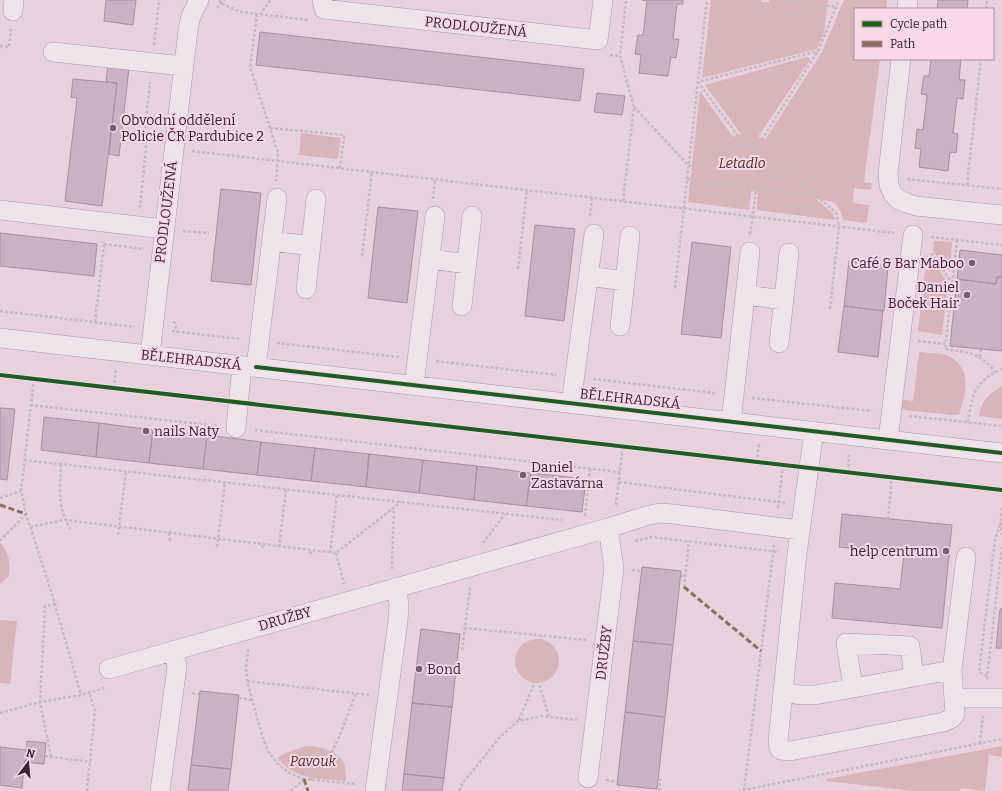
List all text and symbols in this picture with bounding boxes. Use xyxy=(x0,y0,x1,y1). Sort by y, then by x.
legend xyxy=(854,8,994,60)
street label: PRODLOUŽENÁ xyxy=(424,12,528,41)
text: Cycle path xyxy=(890,17,948,31)
text: Path xyxy=(890,37,916,51)
place label: Obvodní oddělení Policie ČR Pardubice 2 xyxy=(121,112,264,145)
marker: Obvodní oddělení Policie ČR Pardubice 2 xyxy=(108,123,118,133)
park label: Letadlo xyxy=(718,155,766,172)
street label: PRODLOUŽENÁ xyxy=(150,160,181,264)
place label: Café & Bar Maboo xyxy=(850,255,964,272)
marker: Café & Bar Maboo xyxy=(967,258,977,268)
place label: Daniel Boček Hair xyxy=(888,279,959,312)
marker: Daniel Boček Hair xyxy=(962,290,972,300)
street label: BĚLEHRADSKÁ xyxy=(140,345,242,374)
street label: BĚLEHRADSKÁ xyxy=(579,384,681,413)
place label: nails Naty xyxy=(154,423,220,440)
marker: nails Naty xyxy=(141,426,151,436)
place label: Daniel Zastavárna xyxy=(531,459,604,492)
marker: Daniel Zastavárna xyxy=(518,470,528,480)
place label: help centrum xyxy=(850,543,939,560)
marker: help centrum xyxy=(941,546,951,556)
street label: DRUŽBY xyxy=(256,603,314,635)
street label: DRUŽBY xyxy=(592,625,616,681)
place label: Bond xyxy=(427,661,461,678)
marker: Bond xyxy=(414,664,424,674)
north arrow xyxy=(8,743,48,783)
text: N xyxy=(25,746,37,761)
park label: Pavouk xyxy=(290,753,337,770)

